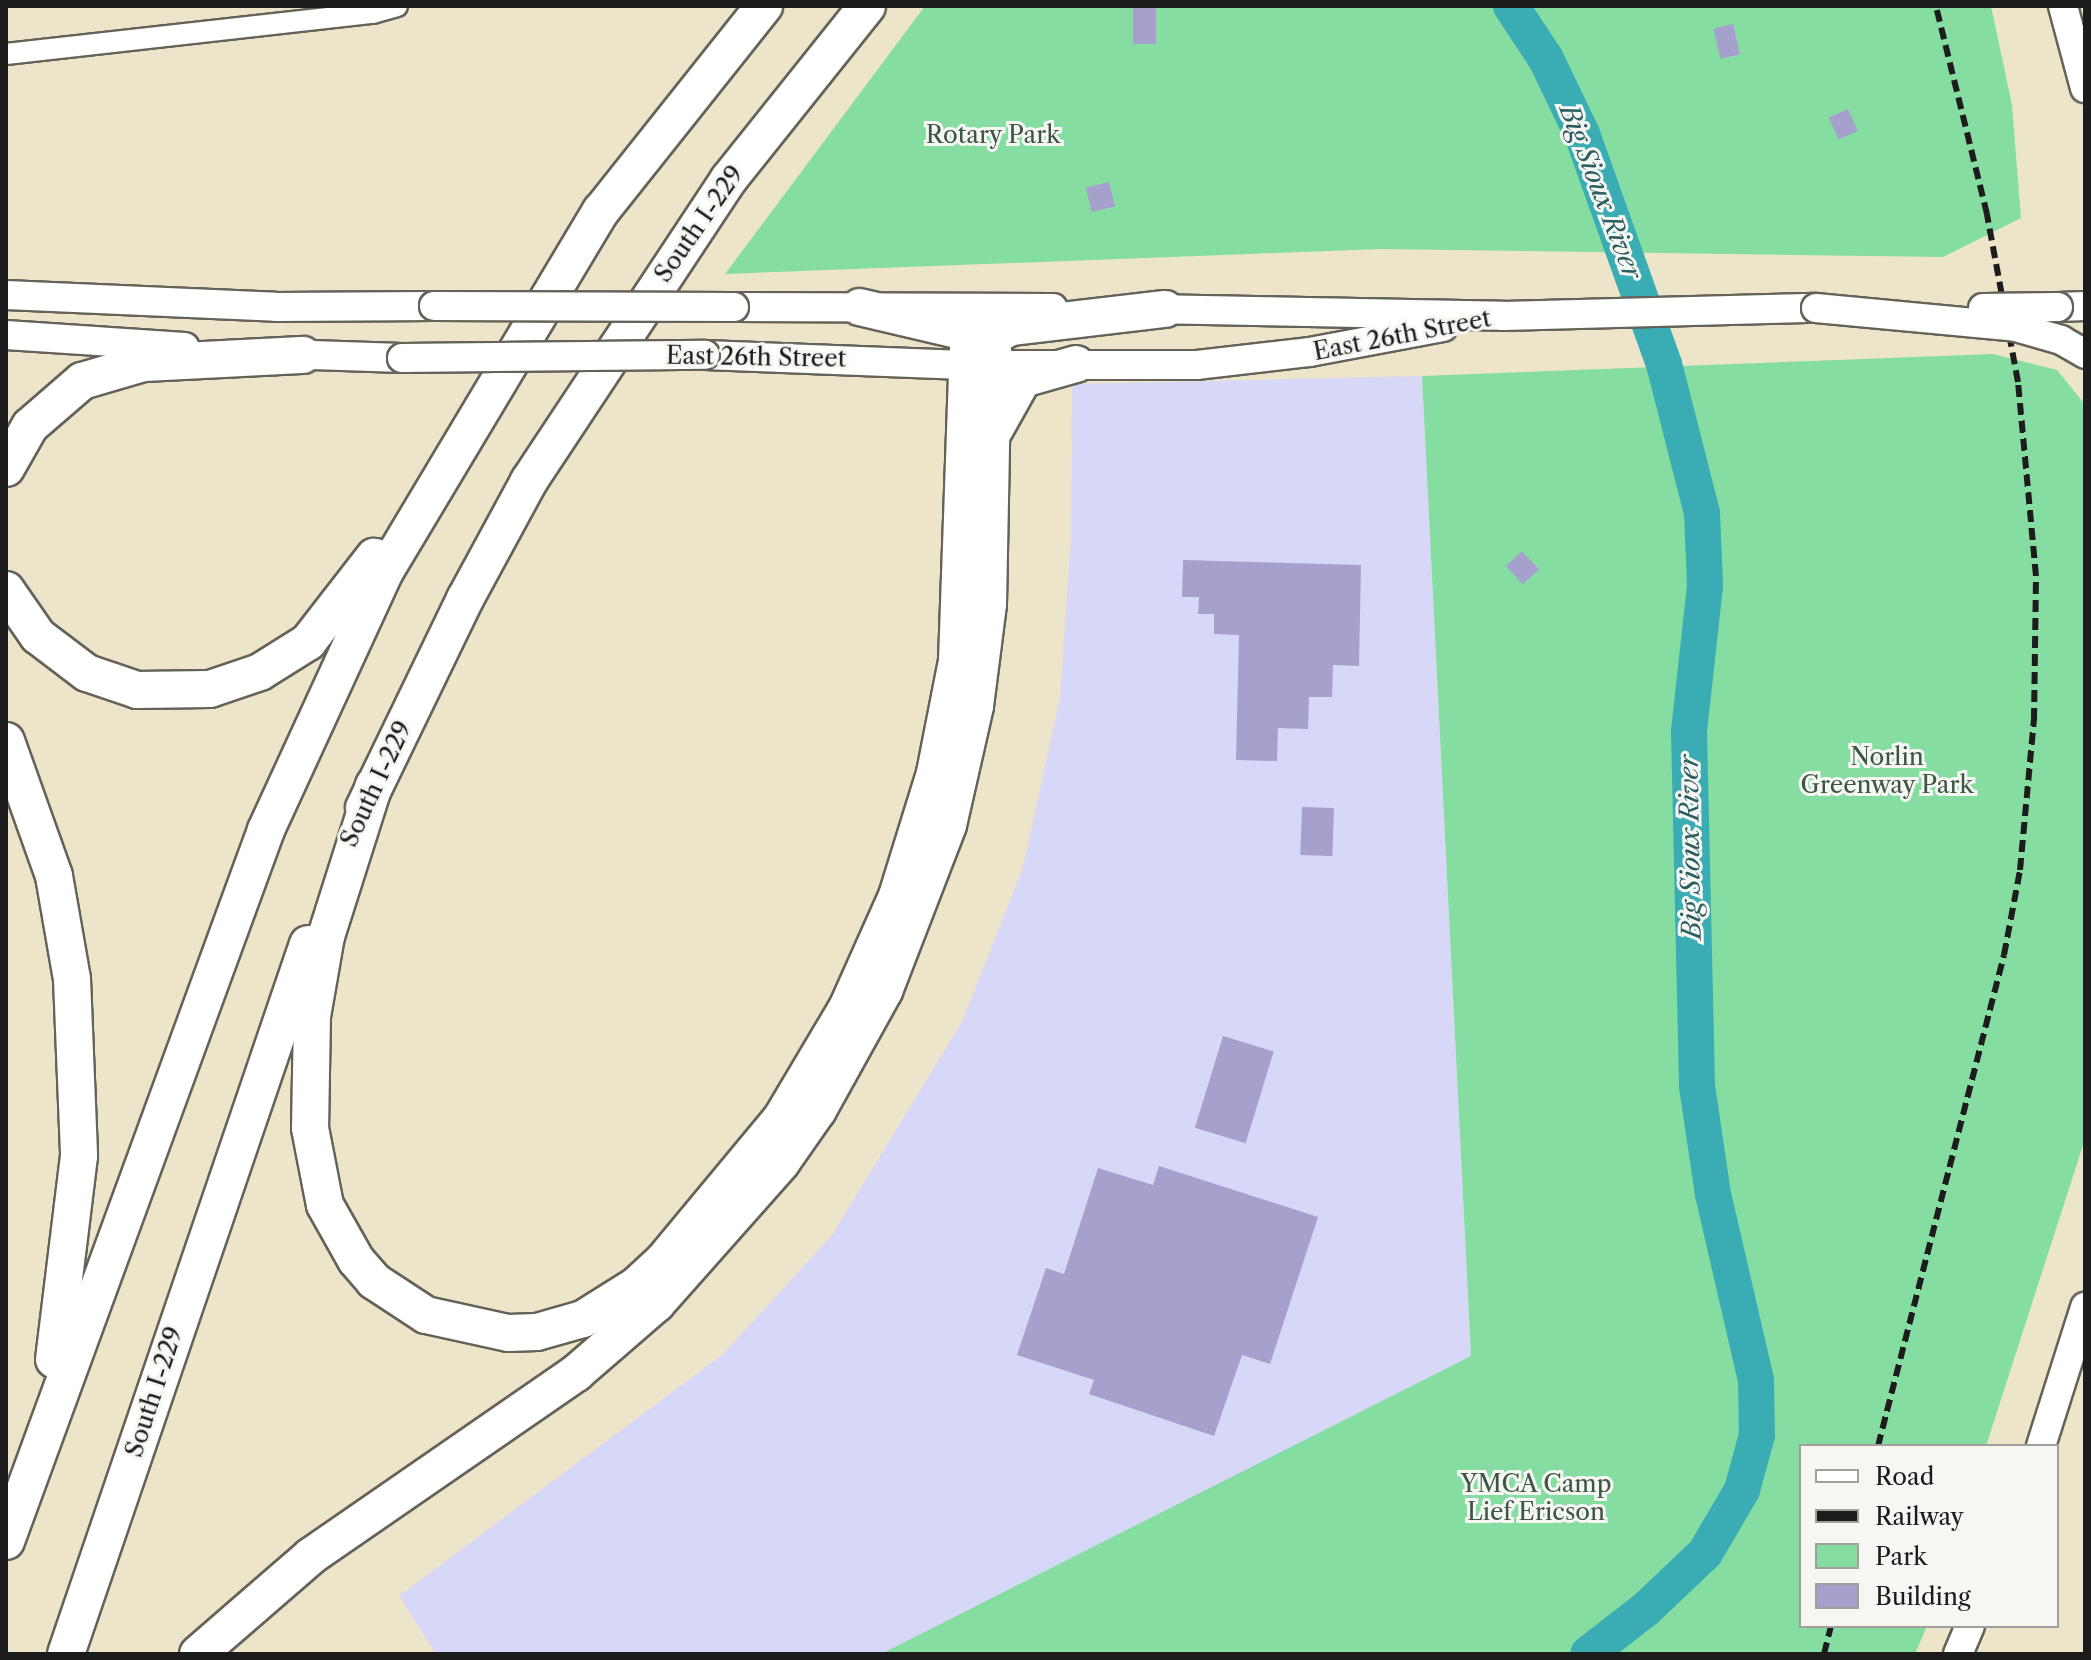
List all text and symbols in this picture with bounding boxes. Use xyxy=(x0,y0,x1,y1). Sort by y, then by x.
water label: Big Sioux River xyxy=(1552,100,1648,284)
park label: Rotary Park xyxy=(925,121,1061,149)
street label: South I-229 xyxy=(648,160,750,288)
street label: East 26th Street xyxy=(1311,304,1493,366)
street label: East 26th Street xyxy=(666,341,846,373)
street label: South I-229 xyxy=(334,717,418,851)
park label: Norlin Greenway Park xyxy=(1800,743,1974,799)
water label: Big Sioux River xyxy=(1674,754,1708,940)
street label: South I-229 xyxy=(119,1323,189,1461)
legend xyxy=(1799,1444,2059,1628)
text: Road xyxy=(1875,1462,1934,1491)
park label: YMCA Camp Lief Ericson xyxy=(1460,1470,1612,1526)
text: Railway xyxy=(1875,1502,1964,1531)
text: Park xyxy=(1875,1542,1927,1571)
text: Building xyxy=(1875,1582,1971,1611)

